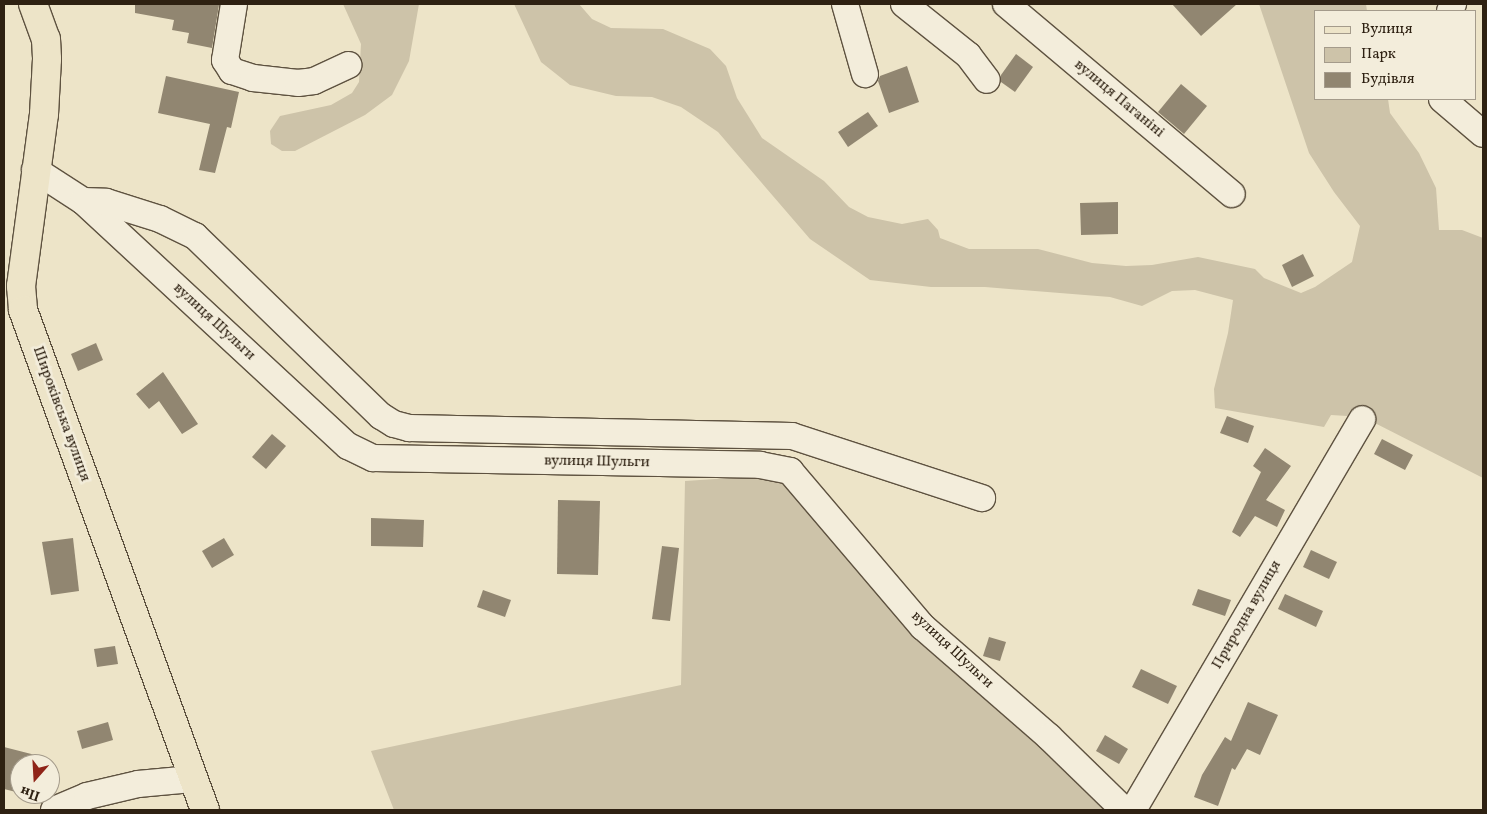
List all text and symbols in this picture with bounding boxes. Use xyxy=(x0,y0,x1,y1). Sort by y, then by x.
legend xyxy=(1314,10,1477,100)
text: Вулиця xyxy=(1361,19,1412,40)
text: Парк xyxy=(1361,44,1396,65)
street label: вулиця Паганіні xyxy=(1070,56,1168,142)
text: Будівля xyxy=(1361,69,1415,90)
street label: вулиця Шульги xyxy=(169,279,259,365)
street label: Широківська вулиця xyxy=(28,344,94,484)
street label: вулиця Шульги xyxy=(544,452,650,472)
street label: Природна вулиця xyxy=(1209,557,1285,673)
street label: вулиця Шульги xyxy=(907,607,997,693)
north arrow xyxy=(10,754,60,804)
text: Пн xyxy=(18,780,43,805)

